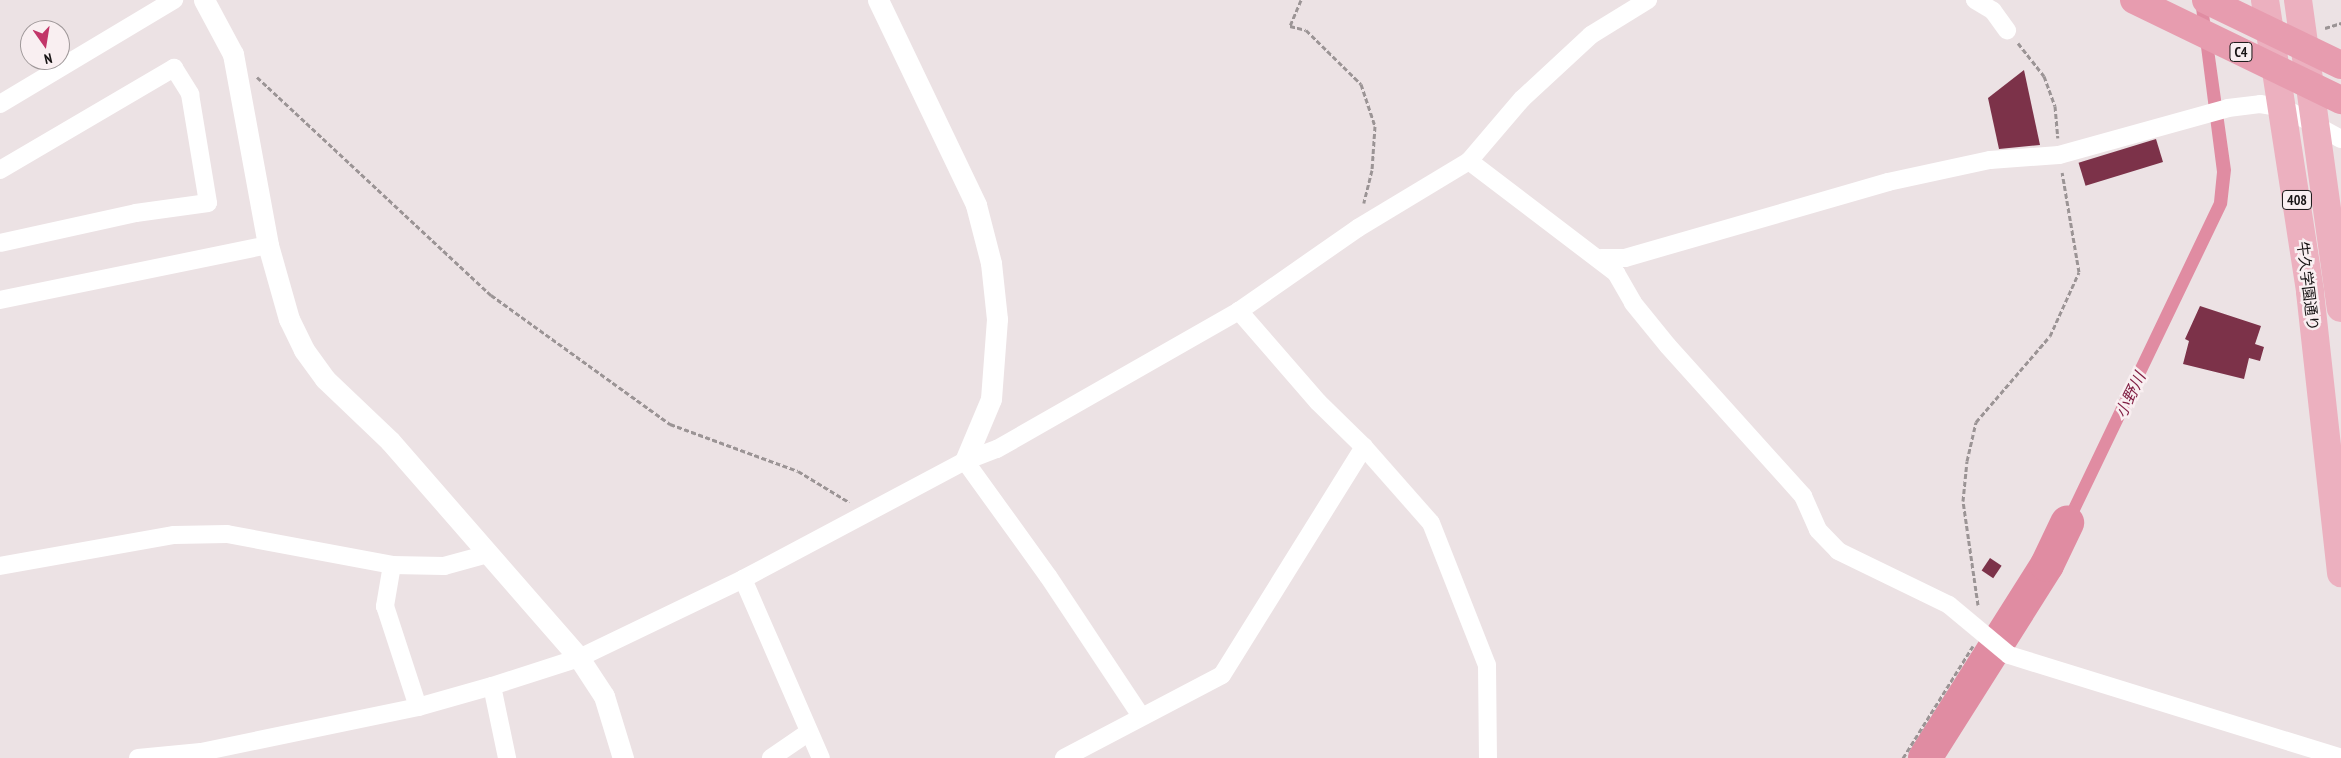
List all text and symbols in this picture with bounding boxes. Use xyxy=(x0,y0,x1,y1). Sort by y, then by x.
north arrow xyxy=(20,20,70,70)
road number: C4 xyxy=(2228,41,2254,64)
text: N xyxy=(42,49,54,68)
road number: 408 xyxy=(2281,188,2313,212)
street label: 牛久学園通り xyxy=(2294,240,2322,332)
water label: 小野川 xyxy=(2111,369,2149,421)

